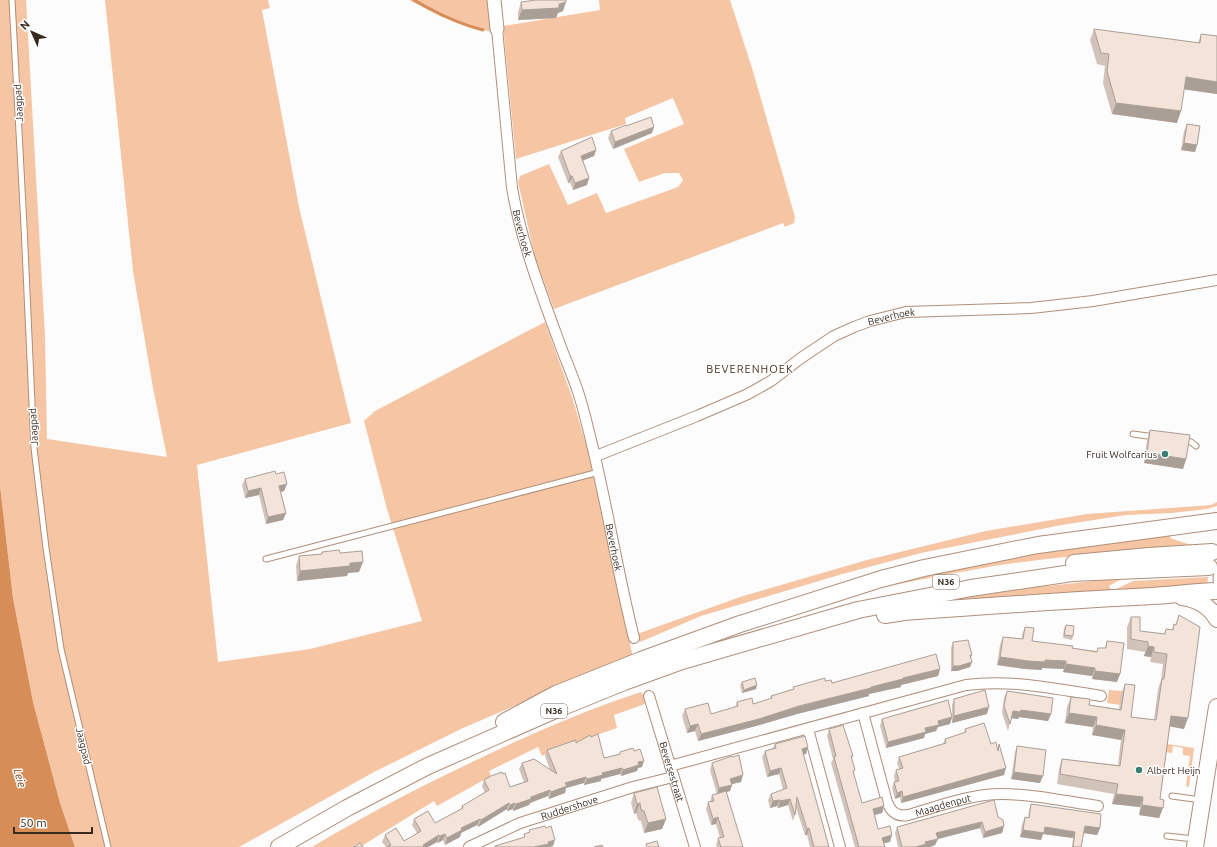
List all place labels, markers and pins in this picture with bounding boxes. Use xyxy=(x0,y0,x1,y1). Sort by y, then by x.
place label: Fruit Wolfcarius xyxy=(1086,449,1157,460)
marker: Fruit Wolfcarius xyxy=(1160,449,1170,459)
marker: Albert Heijn xyxy=(1134,765,1144,775)
place label: Albert Heijn xyxy=(1147,765,1201,776)

